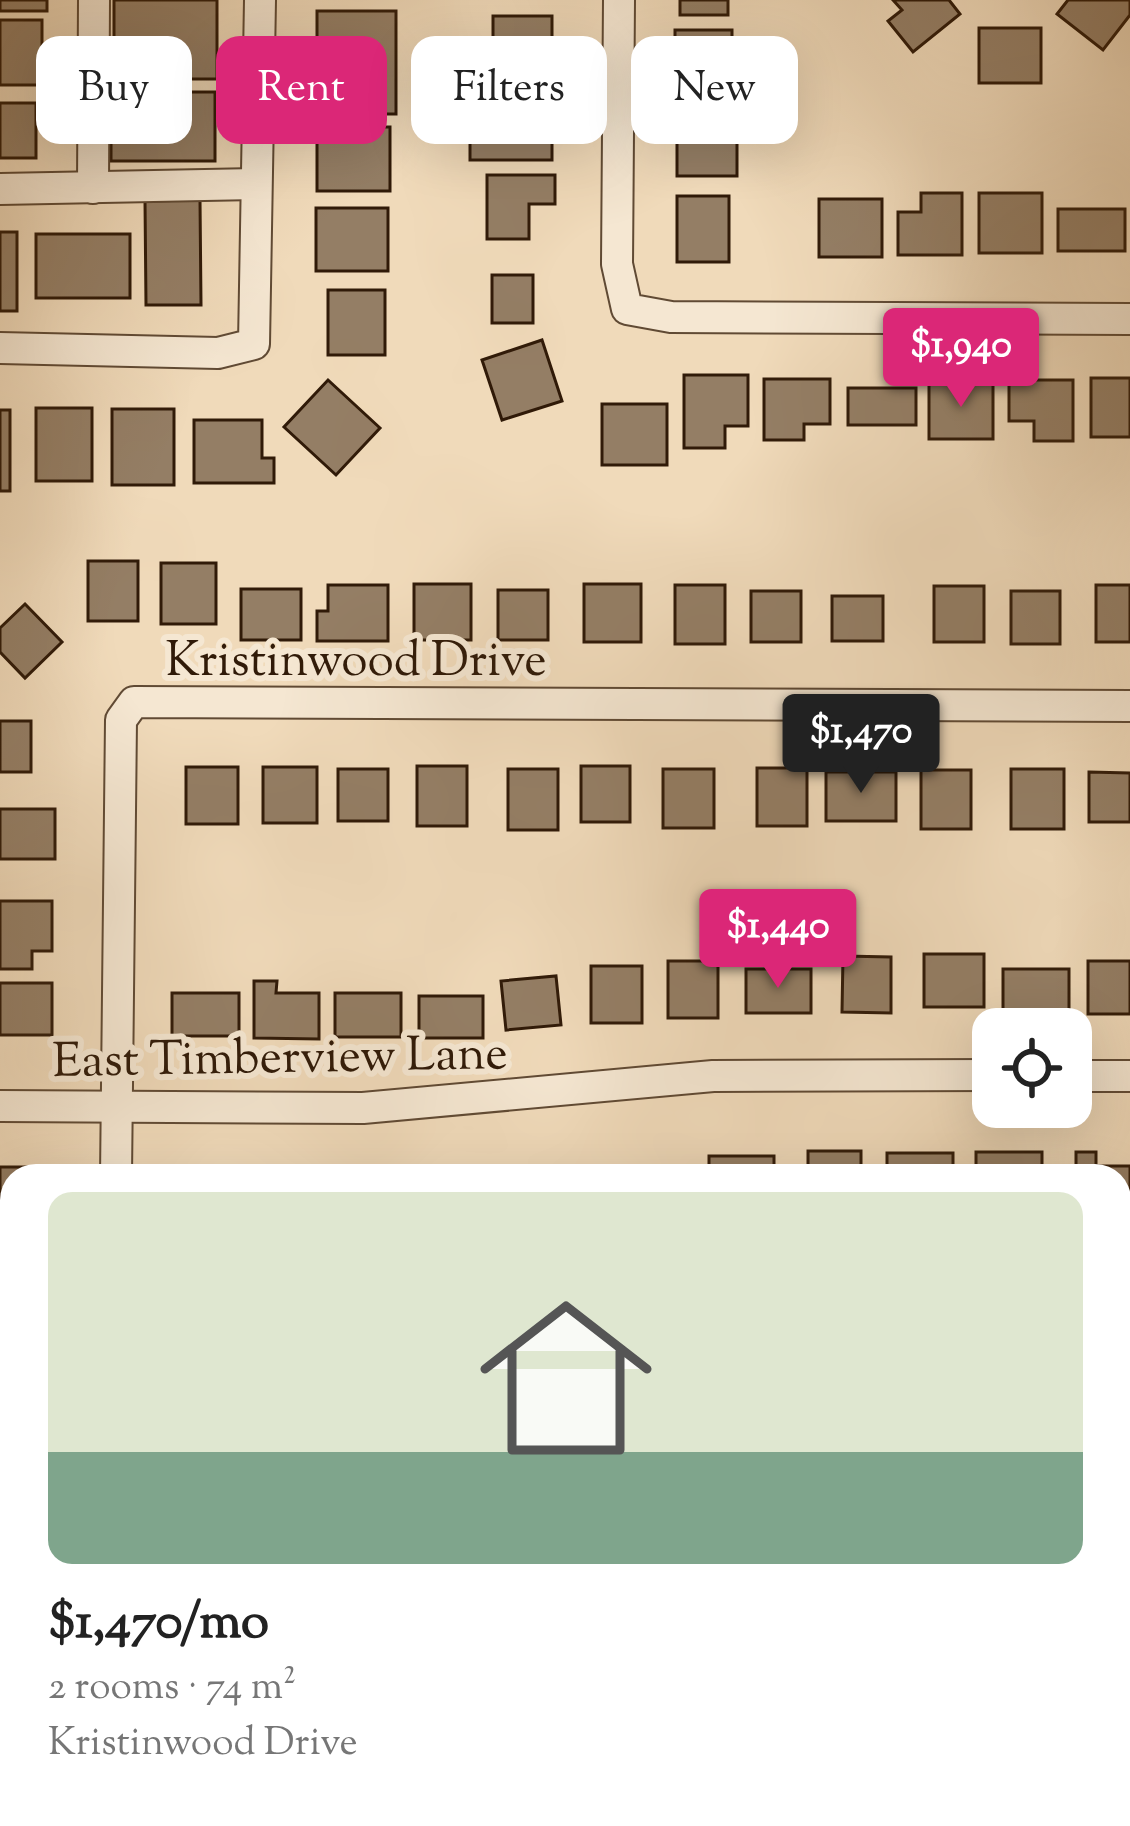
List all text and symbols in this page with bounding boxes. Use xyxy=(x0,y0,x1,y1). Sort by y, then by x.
chip: Buy xyxy=(36,36,192,144)
chip: Rent xyxy=(216,36,387,144)
chip: Filters xyxy=(411,36,607,144)
chip: New xyxy=(631,36,798,144)
pin: $1,940 xyxy=(863,308,1059,410)
text: $1,940 xyxy=(910,319,1012,375)
street label: Kristinwood Drive xyxy=(165,629,547,698)
pin: $1,470 xyxy=(763,694,959,796)
text: $1,470 xyxy=(810,705,912,761)
pin: $1,440 xyxy=(680,889,876,991)
text: $1,440 xyxy=(726,900,830,956)
map controls xyxy=(972,1008,1092,1128)
button: locate xyxy=(972,1008,1092,1128)
street label: East Timberview Lane xyxy=(52,1022,508,1099)
icon: home xyxy=(458,1270,674,1486)
text: $1,470/mo xyxy=(48,1588,269,1661)
text: 2 rooms · 74 m² xyxy=(48,1661,296,1717)
text: Kristinwood Drive xyxy=(48,1717,358,1773)

